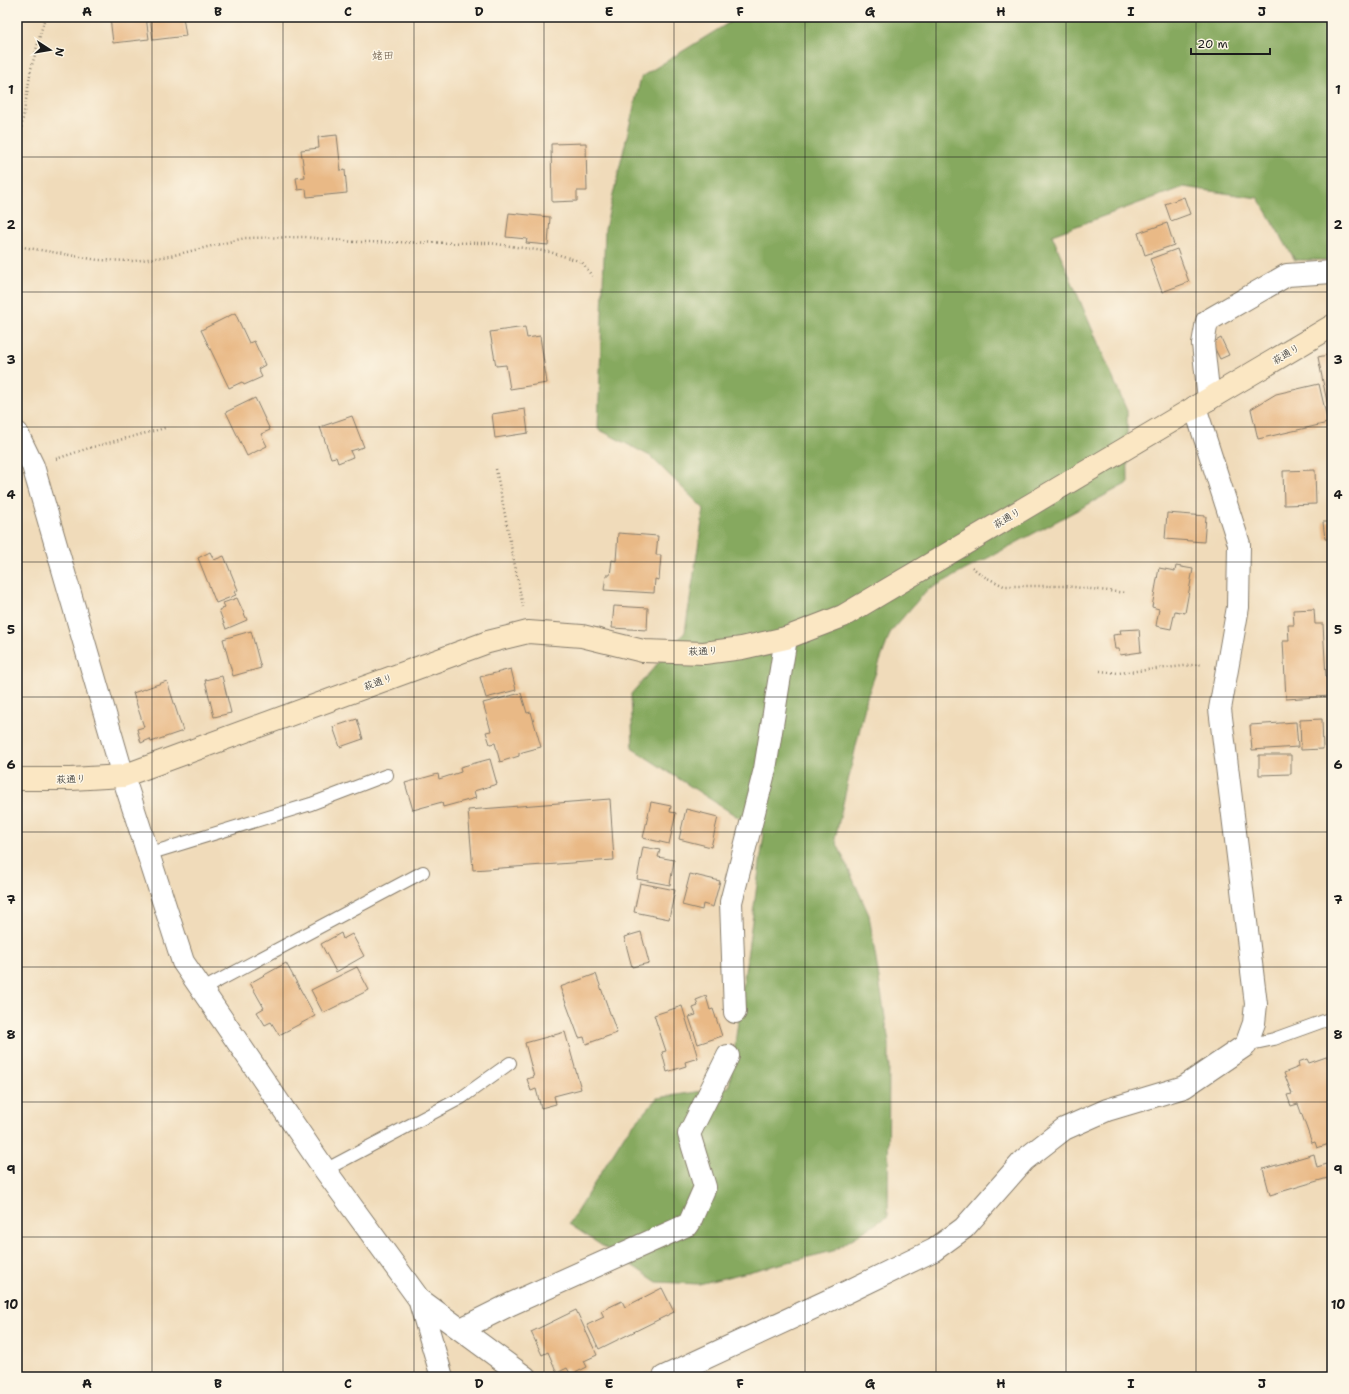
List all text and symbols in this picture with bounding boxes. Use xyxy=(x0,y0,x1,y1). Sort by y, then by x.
text: A xyxy=(82,3,92,20)
text: B xyxy=(214,3,222,20)
text: C xyxy=(344,3,352,20)
text: D xyxy=(474,3,484,20)
text: E xyxy=(605,3,614,20)
text: F xyxy=(736,3,744,20)
text: G xyxy=(865,3,876,20)
text: H xyxy=(996,3,1006,20)
text: I xyxy=(1127,3,1135,20)
text: J xyxy=(1258,3,1266,20)
north arrow xyxy=(30,30,70,70)
scale bar xyxy=(1191,30,1270,56)
text: 20 m xyxy=(1197,36,1228,52)
text: N xyxy=(51,46,68,58)
district label: 姥田 xyxy=(372,48,394,63)
text: 1 xyxy=(8,81,14,98)
text: 1 xyxy=(1335,81,1341,98)
text: 2 xyxy=(6,216,16,233)
text: 2 xyxy=(1333,216,1343,233)
street label: 萩通り xyxy=(1270,341,1302,367)
text: 3 xyxy=(6,351,16,368)
text: 3 xyxy=(1333,351,1343,368)
text: 4 xyxy=(6,486,16,503)
text: 4 xyxy=(1333,486,1343,503)
street label: 萩通り xyxy=(991,505,1023,531)
text: 5 xyxy=(7,621,15,638)
text: 5 xyxy=(1334,621,1342,638)
street label: 萩通り xyxy=(688,644,718,658)
street label: 萩通り xyxy=(362,671,394,693)
text: 6 xyxy=(6,756,16,773)
text: 6 xyxy=(1333,756,1343,773)
street label: 萩通り xyxy=(56,772,86,786)
text: 7 xyxy=(6,891,16,908)
text: 7 xyxy=(1333,891,1343,908)
text: 8 xyxy=(6,1026,16,1043)
text: 8 xyxy=(1333,1026,1343,1043)
text: 9 xyxy=(6,1161,16,1178)
text: 9 xyxy=(1333,1161,1343,1178)
text: 10 xyxy=(4,1296,18,1313)
text: 10 xyxy=(1331,1296,1345,1313)
text: A xyxy=(82,1375,92,1392)
text: B xyxy=(214,1375,222,1392)
text: C xyxy=(344,1375,352,1392)
text: D xyxy=(474,1375,484,1392)
text: E xyxy=(605,1375,614,1392)
text: F xyxy=(736,1375,744,1392)
text: G xyxy=(865,1375,876,1392)
text: H xyxy=(996,1375,1006,1392)
text: I xyxy=(1127,1375,1135,1392)
text: J xyxy=(1258,1375,1266,1392)

